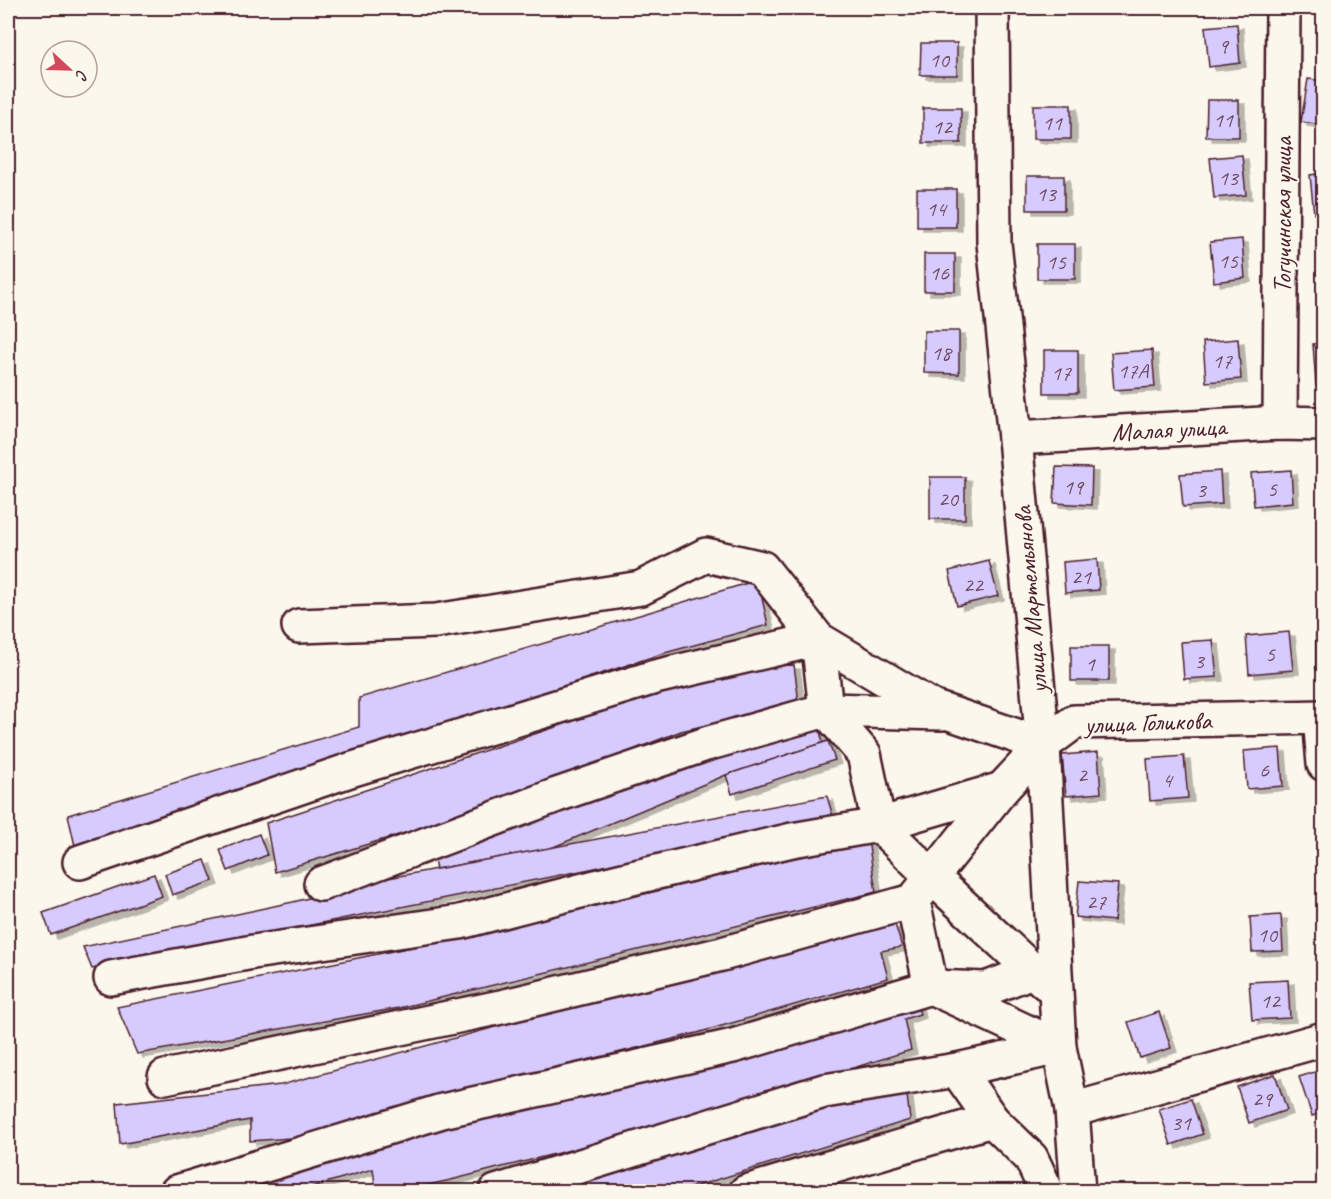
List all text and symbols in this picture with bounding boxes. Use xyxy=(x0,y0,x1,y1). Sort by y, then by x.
house number: 9 xyxy=(1218,32,1230,60)
north arrow xyxy=(39,39,99,99)
house number: 10 xyxy=(929,46,951,74)
text: С xyxy=(70,67,93,84)
house number: 11 xyxy=(1213,106,1234,134)
house number: 11 xyxy=(1042,109,1063,137)
house number: 12 xyxy=(932,113,954,141)
street label: Тогучинская улица xyxy=(1266,135,1299,293)
house number: 13 xyxy=(1218,164,1240,192)
house number: 13 xyxy=(1036,180,1058,208)
house number: 14 xyxy=(926,195,948,223)
house number: 15 xyxy=(1218,247,1239,275)
house number: 15 xyxy=(1046,248,1067,276)
house number: 16 xyxy=(929,259,950,287)
house number: 18 xyxy=(931,339,953,367)
house number: 17 xyxy=(1212,347,1233,375)
house number: 17А xyxy=(1118,357,1149,385)
house number: 17 xyxy=(1051,359,1072,387)
street label: Малая улица xyxy=(1111,410,1229,449)
house number: 19 xyxy=(1063,473,1085,501)
house number: 5 xyxy=(1267,475,1278,503)
house number: 3 xyxy=(1196,476,1208,504)
house number: 20 xyxy=(938,485,960,513)
street label: улица Мартемьянова xyxy=(1006,503,1055,697)
house number: 21 xyxy=(1071,563,1092,591)
house number: 22 xyxy=(963,571,985,599)
house number: 5 xyxy=(1265,640,1276,668)
house number: 3 xyxy=(1194,647,1206,675)
house number: 1 xyxy=(1085,650,1096,678)
street label: улица Голикова xyxy=(1082,704,1214,741)
house number: 6 xyxy=(1259,756,1270,784)
house number: 2 xyxy=(1077,761,1089,789)
house number: 4 xyxy=(1162,766,1174,794)
house number: 27 xyxy=(1086,888,1107,916)
house number: 10 xyxy=(1257,921,1279,949)
house number: 12 xyxy=(1260,987,1282,1015)
house number: 29 xyxy=(1252,1085,1274,1113)
house number: 31 xyxy=(1171,1109,1192,1137)

